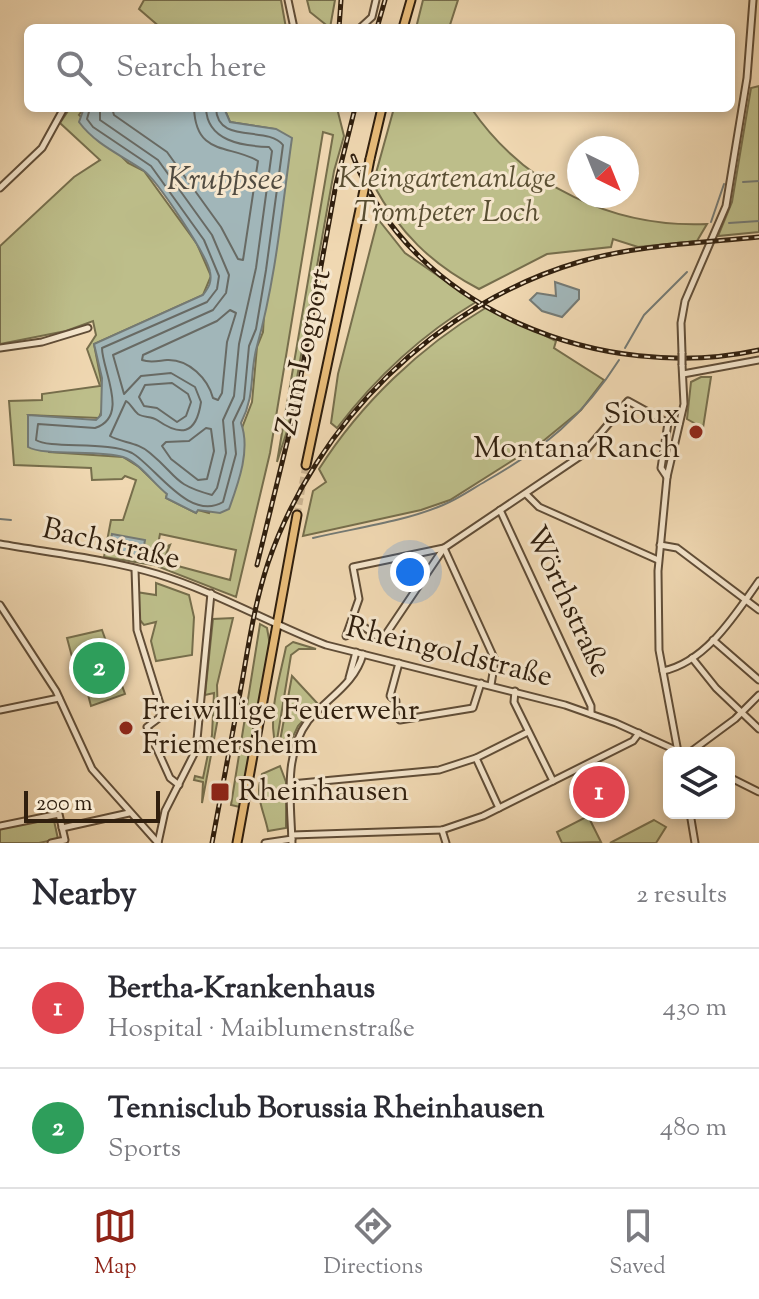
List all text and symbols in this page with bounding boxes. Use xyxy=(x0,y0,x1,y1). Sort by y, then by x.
search box xyxy=(24,24,735,112)
icon: search xyxy=(52,46,96,90)
text: Search here xyxy=(116,47,266,90)
north arrow xyxy=(567,136,639,208)
water label: Kruppsee xyxy=(167,158,283,204)
park label: Kleingartenanlage Trompeter Loch xyxy=(338,158,556,235)
street label: Zum Logport xyxy=(266,265,344,439)
place label: Sioux Montana Ranch xyxy=(473,394,680,471)
marker: Sioux Montana Ranch xyxy=(687,423,705,441)
street label: Bachstraße xyxy=(38,508,184,582)
street label: Wörthstraße xyxy=(513,519,621,685)
your location xyxy=(390,552,430,592)
street label: Rheingoldstraße xyxy=(341,607,557,699)
pin: 2 xyxy=(73,638,125,698)
place label: Freiwillige Feuerwehr Friemersheim xyxy=(142,690,419,767)
marker: Freiwillige Feuerwehr Friemersheim xyxy=(117,719,135,737)
map controls xyxy=(663,747,735,819)
button: layers xyxy=(663,747,735,819)
pin: 1 xyxy=(573,762,625,822)
place label: Rheinhausen xyxy=(238,771,409,814)
marker: Rheinhausen xyxy=(209,781,231,803)
scale bar xyxy=(24,787,160,823)
text: 200 m xyxy=(36,789,92,821)
text: Nearby xyxy=(32,871,137,920)
text: 2 results xyxy=(636,877,727,914)
text: Bertha-Krankenhaus xyxy=(108,968,375,1011)
text: 1 xyxy=(54,990,62,1027)
text: 430 m xyxy=(663,990,727,1027)
text: Hospital · Maiblumenstraße xyxy=(108,1011,415,1048)
text: Tennisclub Borussia Rheinhausen xyxy=(108,1088,545,1131)
text: 2 xyxy=(52,1110,64,1147)
text: 480 m xyxy=(660,1110,727,1147)
text: Sports xyxy=(108,1131,181,1168)
tab: Map xyxy=(93,1204,137,1284)
tab: Directions xyxy=(324,1204,423,1284)
tab: Saved xyxy=(609,1204,666,1284)

